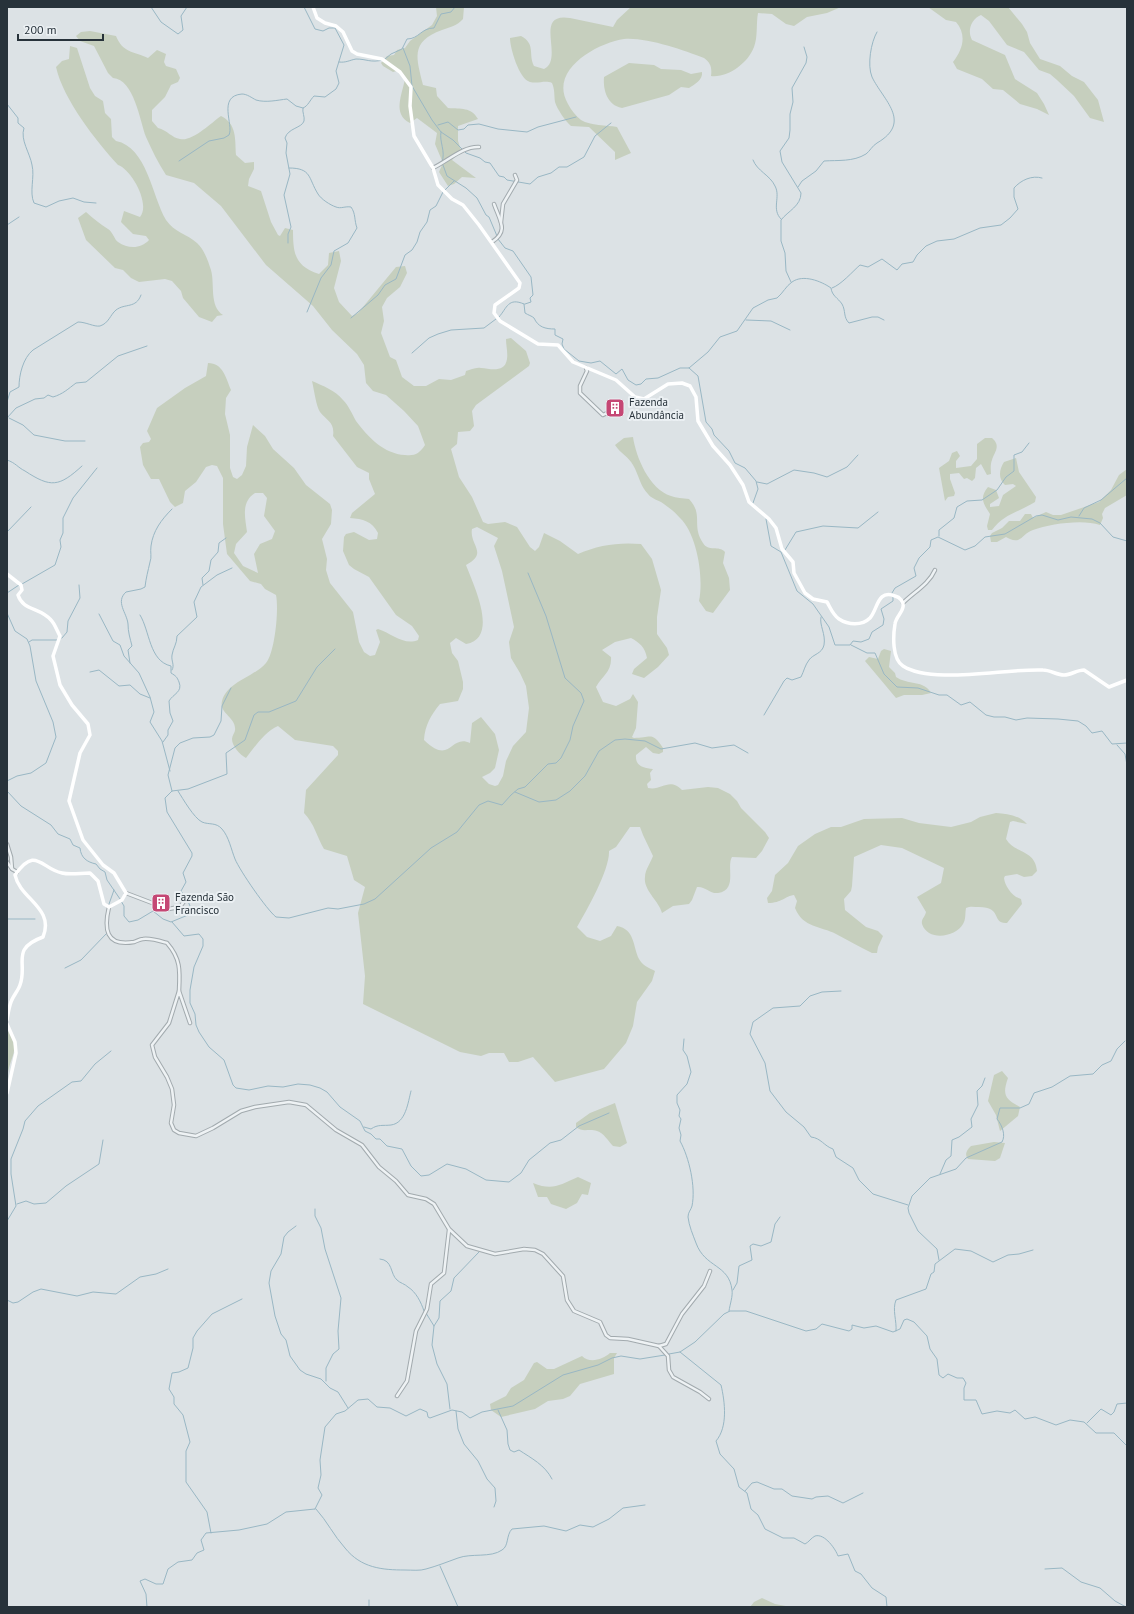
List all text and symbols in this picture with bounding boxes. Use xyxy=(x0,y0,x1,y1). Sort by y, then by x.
scale bar xyxy=(18,16,103,42)
text: 200 m xyxy=(24,22,57,37)
place label: Fazenda Abundância xyxy=(629,395,684,422)
building icon: Fazenda Abundância xyxy=(604,397,626,419)
place label: Fazenda São Francisco xyxy=(175,890,234,917)
building icon: Fazenda São Francisco xyxy=(150,892,172,914)

